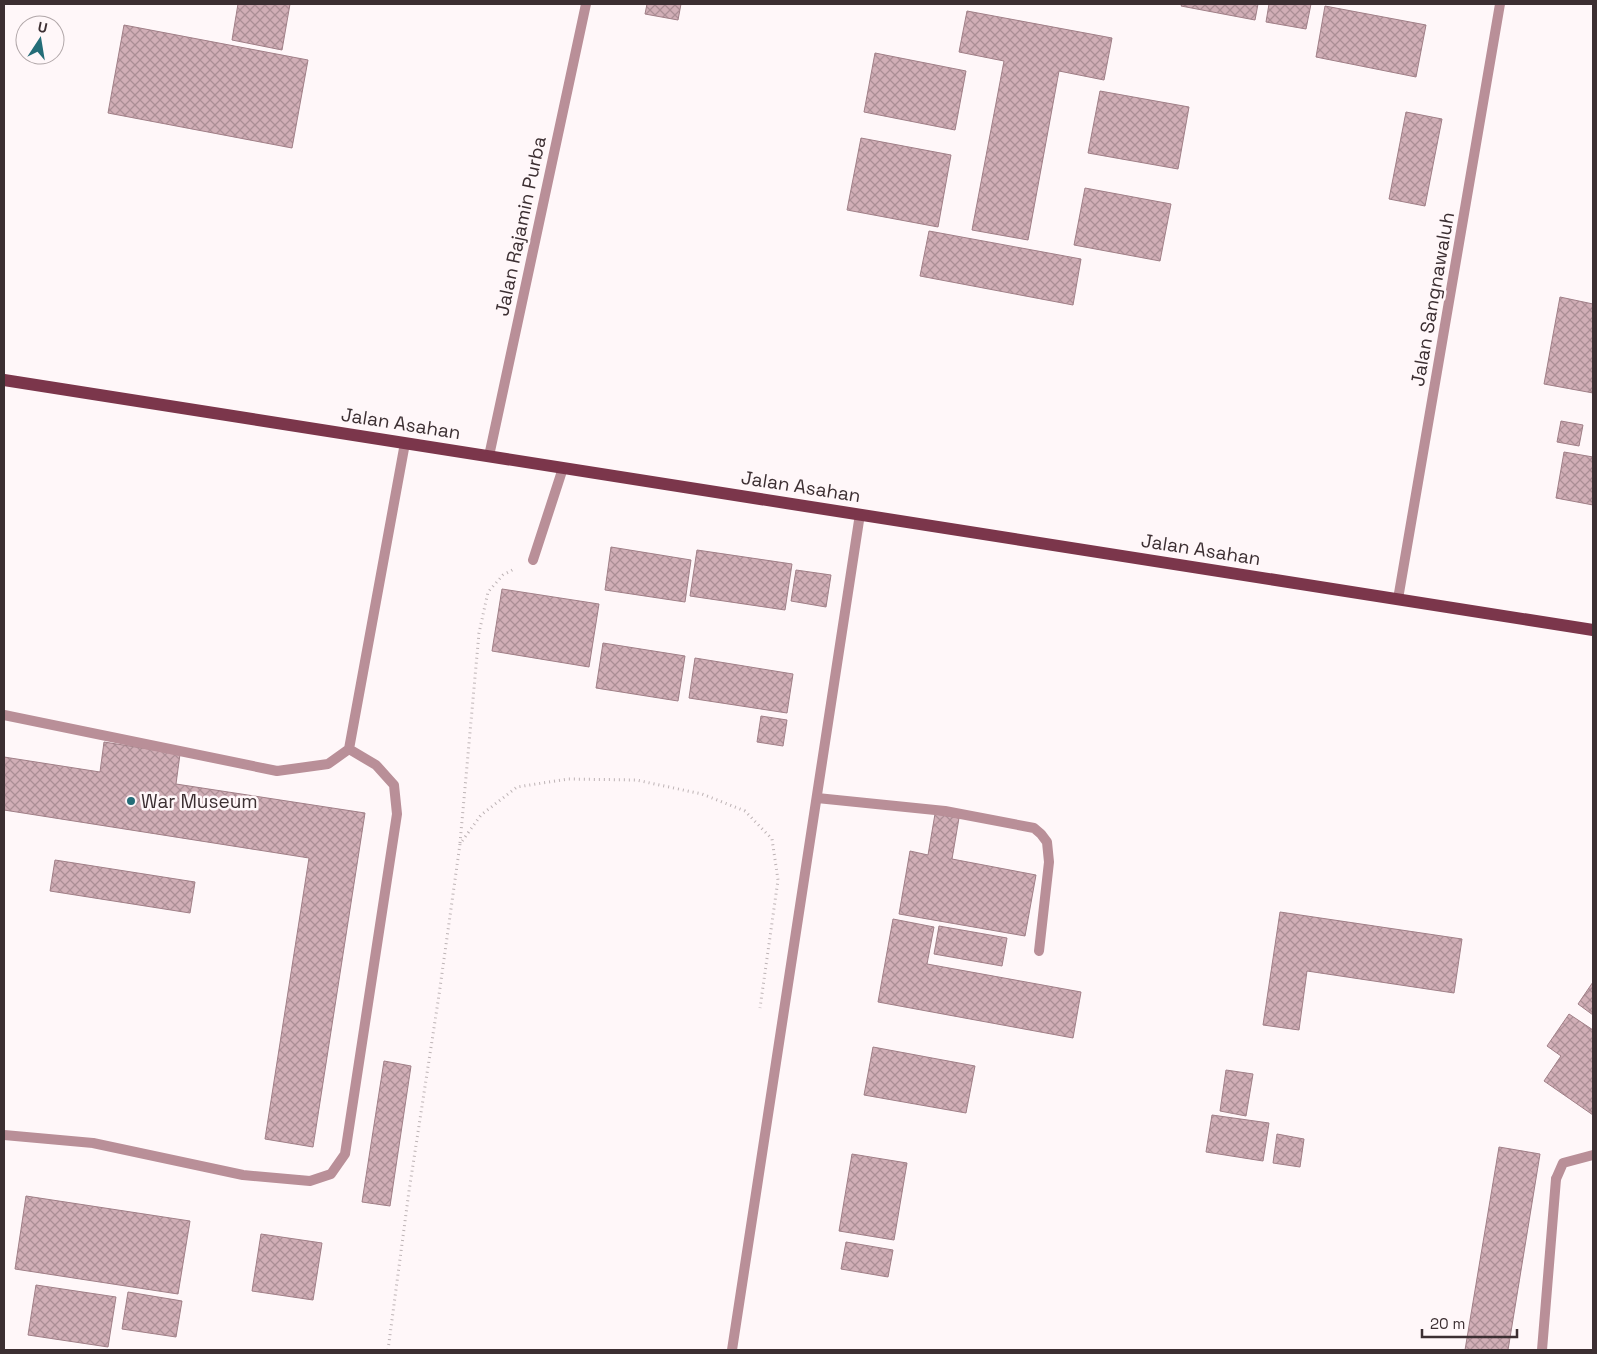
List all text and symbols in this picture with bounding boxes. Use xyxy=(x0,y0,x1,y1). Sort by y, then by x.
north arrow xyxy=(15,15,65,65)
text: U xyxy=(36,18,49,37)
street label: Jalan Rajamin Purba xyxy=(489,134,552,318)
street label: Jalan Sangnawaluh xyxy=(1405,210,1460,388)
street label: Jalan Asahan xyxy=(339,402,462,445)
street label: Jalan Asahan xyxy=(739,465,862,508)
street label: Jalan Asahan xyxy=(1139,528,1262,571)
place label: War Museum xyxy=(141,789,258,814)
marker: War Museum xyxy=(125,795,137,807)
scale bar xyxy=(1422,1306,1517,1338)
text: 20 m xyxy=(1430,1314,1465,1333)

